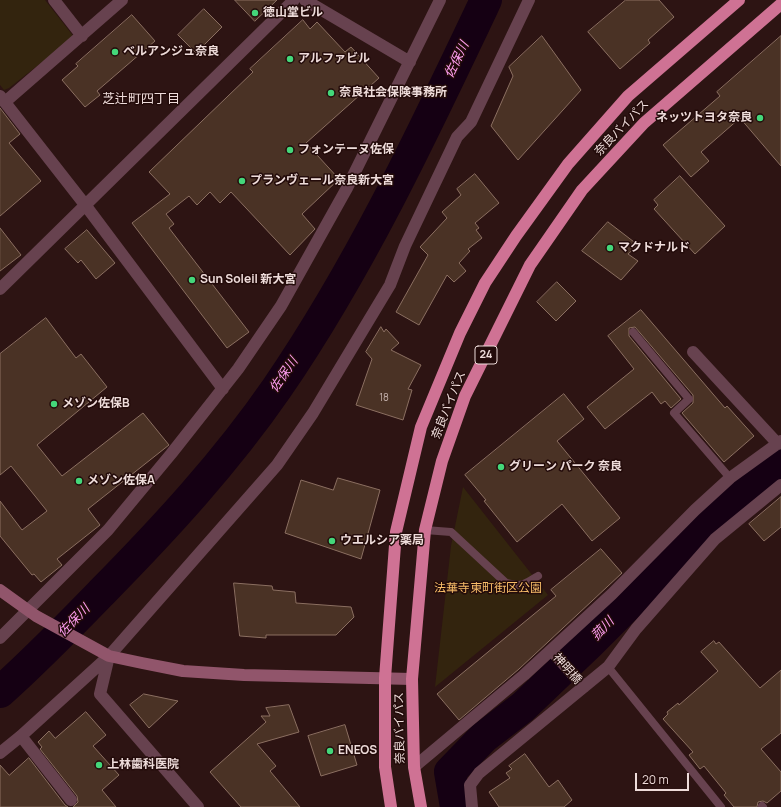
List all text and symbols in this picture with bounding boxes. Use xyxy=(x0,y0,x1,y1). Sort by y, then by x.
place label: 徳山堂ビル xyxy=(263,6,323,20)
marker: 徳山堂ビル xyxy=(250,8,260,18)
water label: 佐保川 xyxy=(441,39,473,81)
place label: ベルアンジュ奈良 xyxy=(123,45,219,59)
marker: ベルアンジュ奈良 xyxy=(110,47,120,57)
place label: アルファビル xyxy=(298,52,370,66)
marker: アルファビル xyxy=(285,54,295,64)
place label: 奈良社会保険事務所 xyxy=(339,86,447,100)
marker: 奈良社会保険事務所 xyxy=(326,88,336,98)
district label: 芝辻町四丁目 xyxy=(102,91,180,107)
street label: 奈良バイパス xyxy=(592,97,652,159)
place label: ネッツトヨタ奈良 xyxy=(656,111,752,125)
marker: ネッツトヨタ奈良 xyxy=(755,113,765,123)
place label: フォンテーヌ佐保 xyxy=(298,143,394,157)
marker: フォンテーヌ佐保 xyxy=(285,145,295,155)
place label: プランヴェール奈良新大宮 xyxy=(250,174,394,188)
marker: プランヴェール奈良新大宮 xyxy=(237,176,247,186)
place label: マクドナルド xyxy=(618,241,690,255)
marker: マクドナルド xyxy=(605,243,615,253)
place label: Sun Soleil 新大宮 xyxy=(200,273,296,287)
marker: Sun Soleil 新大宮 xyxy=(187,275,197,285)
road number: 24 xyxy=(475,346,497,364)
water label: 佐保川 xyxy=(267,354,301,396)
street label: 奈良バイパス xyxy=(429,369,469,441)
house number: 18 xyxy=(379,392,389,404)
place label: メゾン佐保B xyxy=(62,397,130,411)
marker: メゾン佐保B xyxy=(49,399,59,409)
place label: グリーン パーク 奈良 xyxy=(509,460,622,474)
marker: グリーン パーク 奈良 xyxy=(496,462,506,472)
place label: メゾン佐保A xyxy=(87,474,155,488)
marker: メゾン佐保A xyxy=(74,476,84,486)
place label: ウエルシア薬局 xyxy=(340,534,424,548)
marker: ウエルシア薬局 xyxy=(327,536,337,546)
park label: 法華寺東町街区公園 xyxy=(434,582,542,596)
water label: 佐保川 xyxy=(55,602,93,640)
water label: 菰川 xyxy=(588,614,618,644)
street label: 神明橋 xyxy=(550,651,584,687)
street label: 奈良バイパス xyxy=(392,692,408,764)
place label: ENEOS xyxy=(338,744,377,758)
marker: ENEOS xyxy=(325,746,335,756)
place label: 上林歯科医院 xyxy=(107,758,179,772)
marker: 上林歯科医院 xyxy=(94,760,104,770)
scale bar xyxy=(637,765,691,791)
text: 20 m xyxy=(642,771,669,788)

